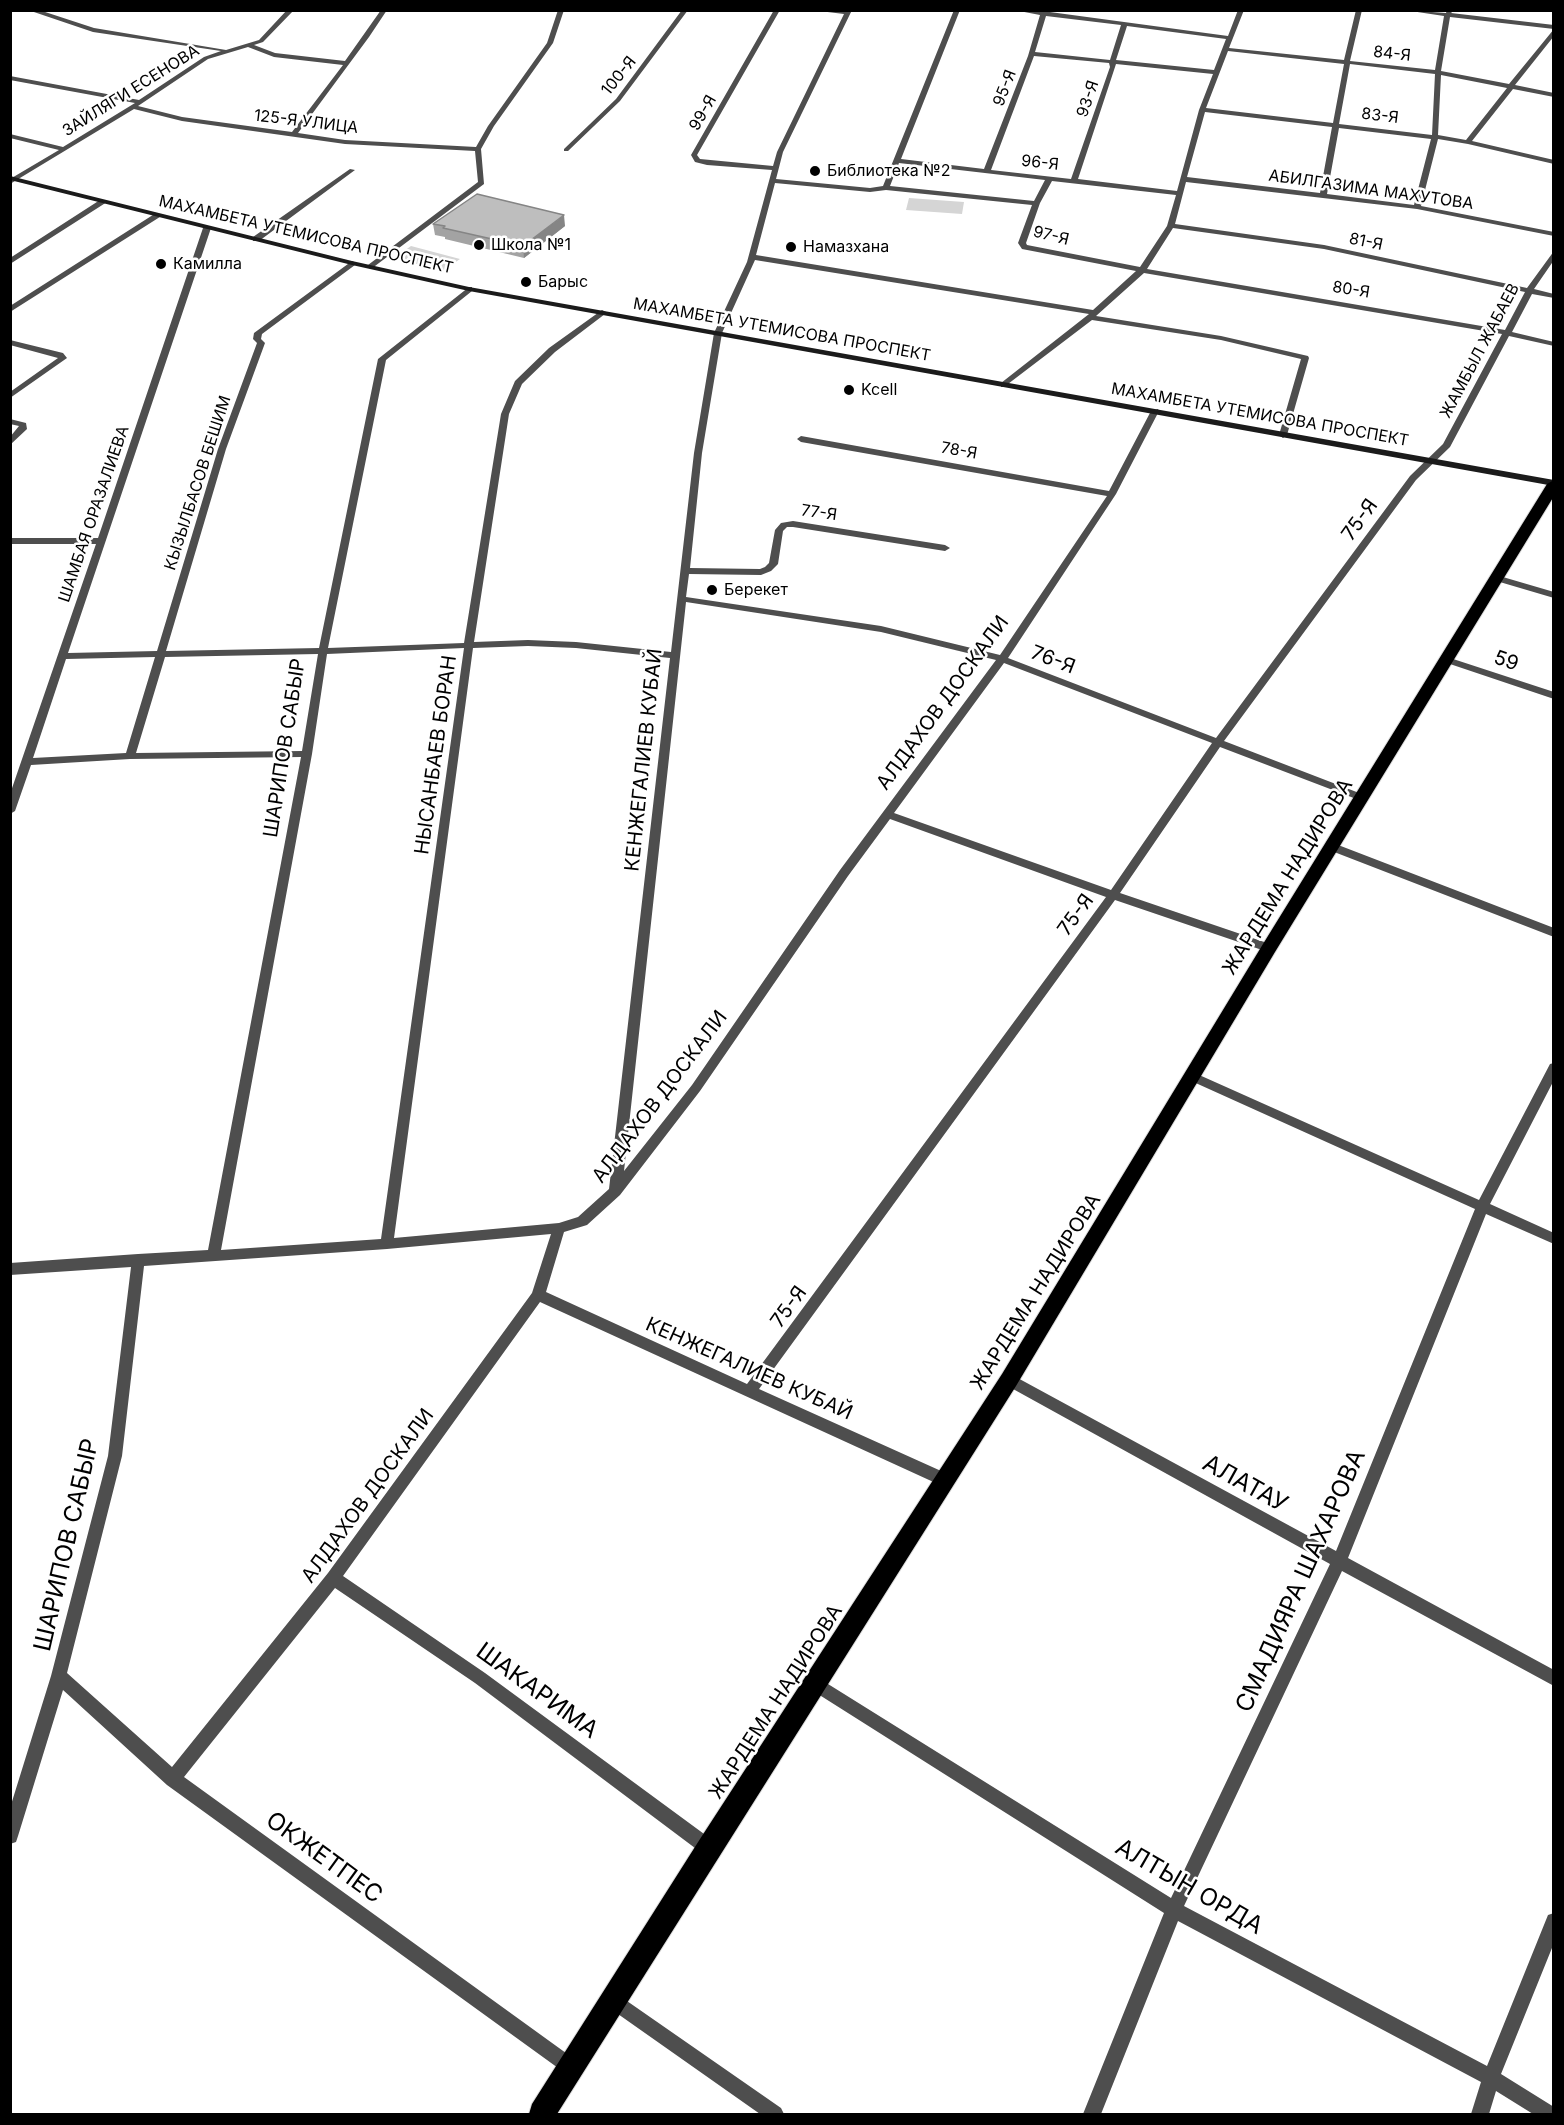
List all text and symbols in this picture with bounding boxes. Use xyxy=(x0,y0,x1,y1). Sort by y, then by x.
street label: ЗАЙЛЯГИ ЕСЕНОВА xyxy=(59,41,203,141)
street label: 84-Я xyxy=(1372,42,1412,66)
street label: 100-Я xyxy=(598,53,640,99)
street label: 95-Я xyxy=(989,67,1021,109)
street label: 93-Я xyxy=(1073,78,1103,120)
street label: 99-Я xyxy=(685,92,721,134)
street label: 83-Я xyxy=(1360,104,1400,128)
street label: 125-Я УЛИЦА xyxy=(253,106,359,138)
street label: 96-Я xyxy=(1020,151,1060,175)
place label: Библиотека №2 xyxy=(827,161,950,181)
marker: Библиотека №2 xyxy=(808,164,822,178)
street label: АБИЛГАЗИМА МАХУТОВА xyxy=(1267,166,1475,214)
street label: МАХАМБЕТА УТЕМИСОВА ПРОСПЕКТ xyxy=(157,192,455,278)
street label: 97-Я xyxy=(1031,222,1071,250)
street label: 81-Я xyxy=(1347,229,1385,255)
place label: Школа №1 xyxy=(491,235,571,255)
place label: Намазхана xyxy=(803,237,889,257)
marker: Школа №1 xyxy=(472,238,486,252)
marker: Намазхана xyxy=(784,240,798,254)
place label: Камилла xyxy=(173,254,242,274)
marker: Камилла xyxy=(154,257,168,271)
place label: Барыс xyxy=(538,272,588,292)
marker: Барыс xyxy=(519,275,533,289)
street label: 80-Я xyxy=(1331,278,1371,302)
street label: ЖАМБЫЛ ЖАБАЕВ xyxy=(1436,280,1524,422)
street label: МАХАМБЕТА УТЕМИСОВА ПРОСПЕКТ xyxy=(632,294,932,366)
street label: МАХАМБЕТА УТЕМИСОВА ПРОСПЕКТ xyxy=(1110,379,1410,451)
place label: Kcell xyxy=(861,380,897,400)
marker: Kcell xyxy=(842,383,856,397)
street label: КЫЗЫЛБАСОВ БЕШИМ xyxy=(161,393,235,573)
street label: ШАМБАЯ ОРАЗАЛИЕВА xyxy=(55,423,133,605)
street label: 78-Я xyxy=(939,438,979,464)
street label: 75-Я xyxy=(1337,495,1383,545)
street label: 77-Я xyxy=(800,501,838,525)
place label: Берекет xyxy=(724,580,788,600)
marker: Берекет xyxy=(705,583,719,597)
street label: АЛДАХОВ ДОСКАЛИ xyxy=(872,611,1014,795)
street label: 76-Я xyxy=(1027,641,1079,679)
street label: 59 xyxy=(1490,646,1522,676)
street label: КЕНЖЕГАЛИЕВ КУБАЙ xyxy=(620,647,668,873)
street label: НЫСАНБАЕВ БОРАН xyxy=(410,654,462,856)
street label: ШАРИПОВ САБЫР xyxy=(259,657,311,839)
street label: ЖАРДЕМА НАДИРОВА xyxy=(1218,774,1358,980)
street label: 75-Я xyxy=(1053,890,1099,940)
street label: АЛДАХОВ ДОСКАЛИ xyxy=(587,1006,733,1188)
street label: ЖАРДЕМА НАДИРОВА xyxy=(966,1189,1106,1395)
street label: 75-Я xyxy=(766,1282,812,1332)
street label: КЕНЖЕГАЛИЕВ КУБАЙ xyxy=(642,1313,856,1425)
street label: АЛДАХОВ ДОСКАЛИ xyxy=(297,1404,439,1588)
street label: ШАРИПОВ САБЫР xyxy=(29,1436,105,1654)
street label: СМАДИЯРА ШАХАРОВА xyxy=(1230,1445,1372,1717)
street label: АЛАТАУ xyxy=(1198,1449,1292,1519)
street label: ЖАРДЕМА НАДИРОВА xyxy=(704,1600,848,1804)
street label: ШАКАРИМА xyxy=(470,1637,604,1745)
street label: ОКЖЕТПЕС xyxy=(260,1806,388,1910)
street label: АЛТЫН ОРДА xyxy=(1110,1833,1268,1941)

